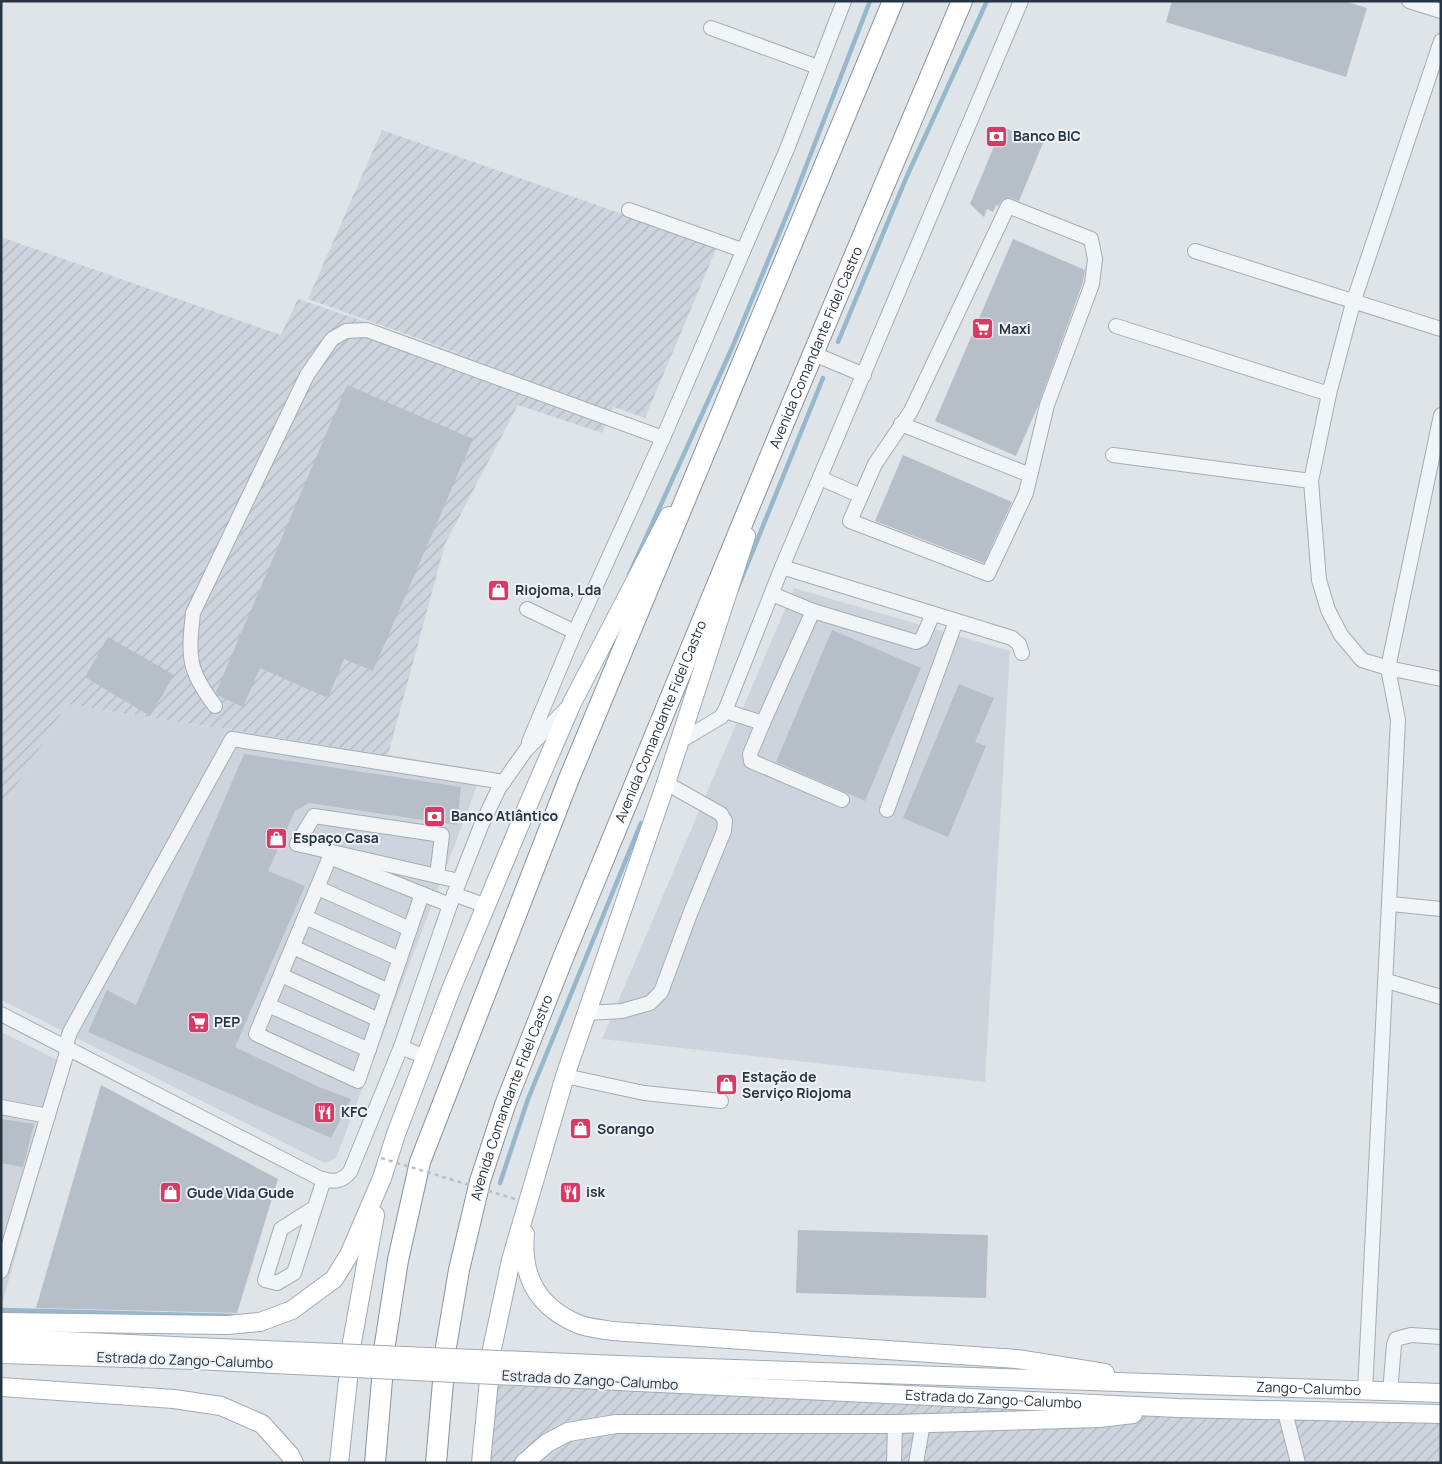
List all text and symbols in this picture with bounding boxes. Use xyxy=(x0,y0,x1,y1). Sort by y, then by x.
bank icon: Banco BIC xyxy=(985,124,1009,148)
place label: Banco BIC xyxy=(1013,126,1081,145)
street label: Avenida Comandante Fidel Castro xyxy=(764,243,866,451)
supermarket icon: Maxi xyxy=(971,317,995,341)
place label: Maxi xyxy=(999,319,1031,338)
shop icon: Riojoma, Lda xyxy=(487,578,511,602)
place label: Riojoma, Lda xyxy=(515,580,601,599)
street label: Avenida Comandante Fidel Castro xyxy=(610,617,710,825)
bank icon: Banco Atlântico xyxy=(423,804,447,828)
place label: Banco Atlântico xyxy=(451,806,559,825)
shop icon: Espaço Casa xyxy=(265,826,289,850)
place label: Espaço Casa xyxy=(293,828,379,847)
street label: Avenida Comandante Fidel Castro xyxy=(466,992,557,1202)
supermarket icon: PEP xyxy=(186,1010,210,1034)
place label: PEP xyxy=(214,1012,240,1031)
place label: Estação de Serviço Riojoma xyxy=(742,1067,851,1102)
shop icon: Estação de Serviço Riojoma xyxy=(714,1073,738,1097)
restaurant icon: KFC xyxy=(313,1100,337,1124)
place label: KFC xyxy=(341,1102,368,1121)
shop icon: Sorango xyxy=(569,1117,593,1141)
place label: Sorango xyxy=(597,1119,655,1138)
restaurant icon: isk xyxy=(558,1180,582,1204)
shop icon: Gude Vida Gude xyxy=(159,1181,183,1205)
place label: isk xyxy=(586,1182,606,1201)
place label: Gude Vida Gude xyxy=(187,1183,294,1202)
street label: Estrada do Zango-Calumbo xyxy=(96,1347,274,1372)
street label: Estrada do Zango-Calumbo xyxy=(501,1365,679,1394)
street label: Zango-Calumbo xyxy=(1256,1377,1361,1399)
street label: Estrada do Zango-Calumbo xyxy=(905,1385,1082,1412)

